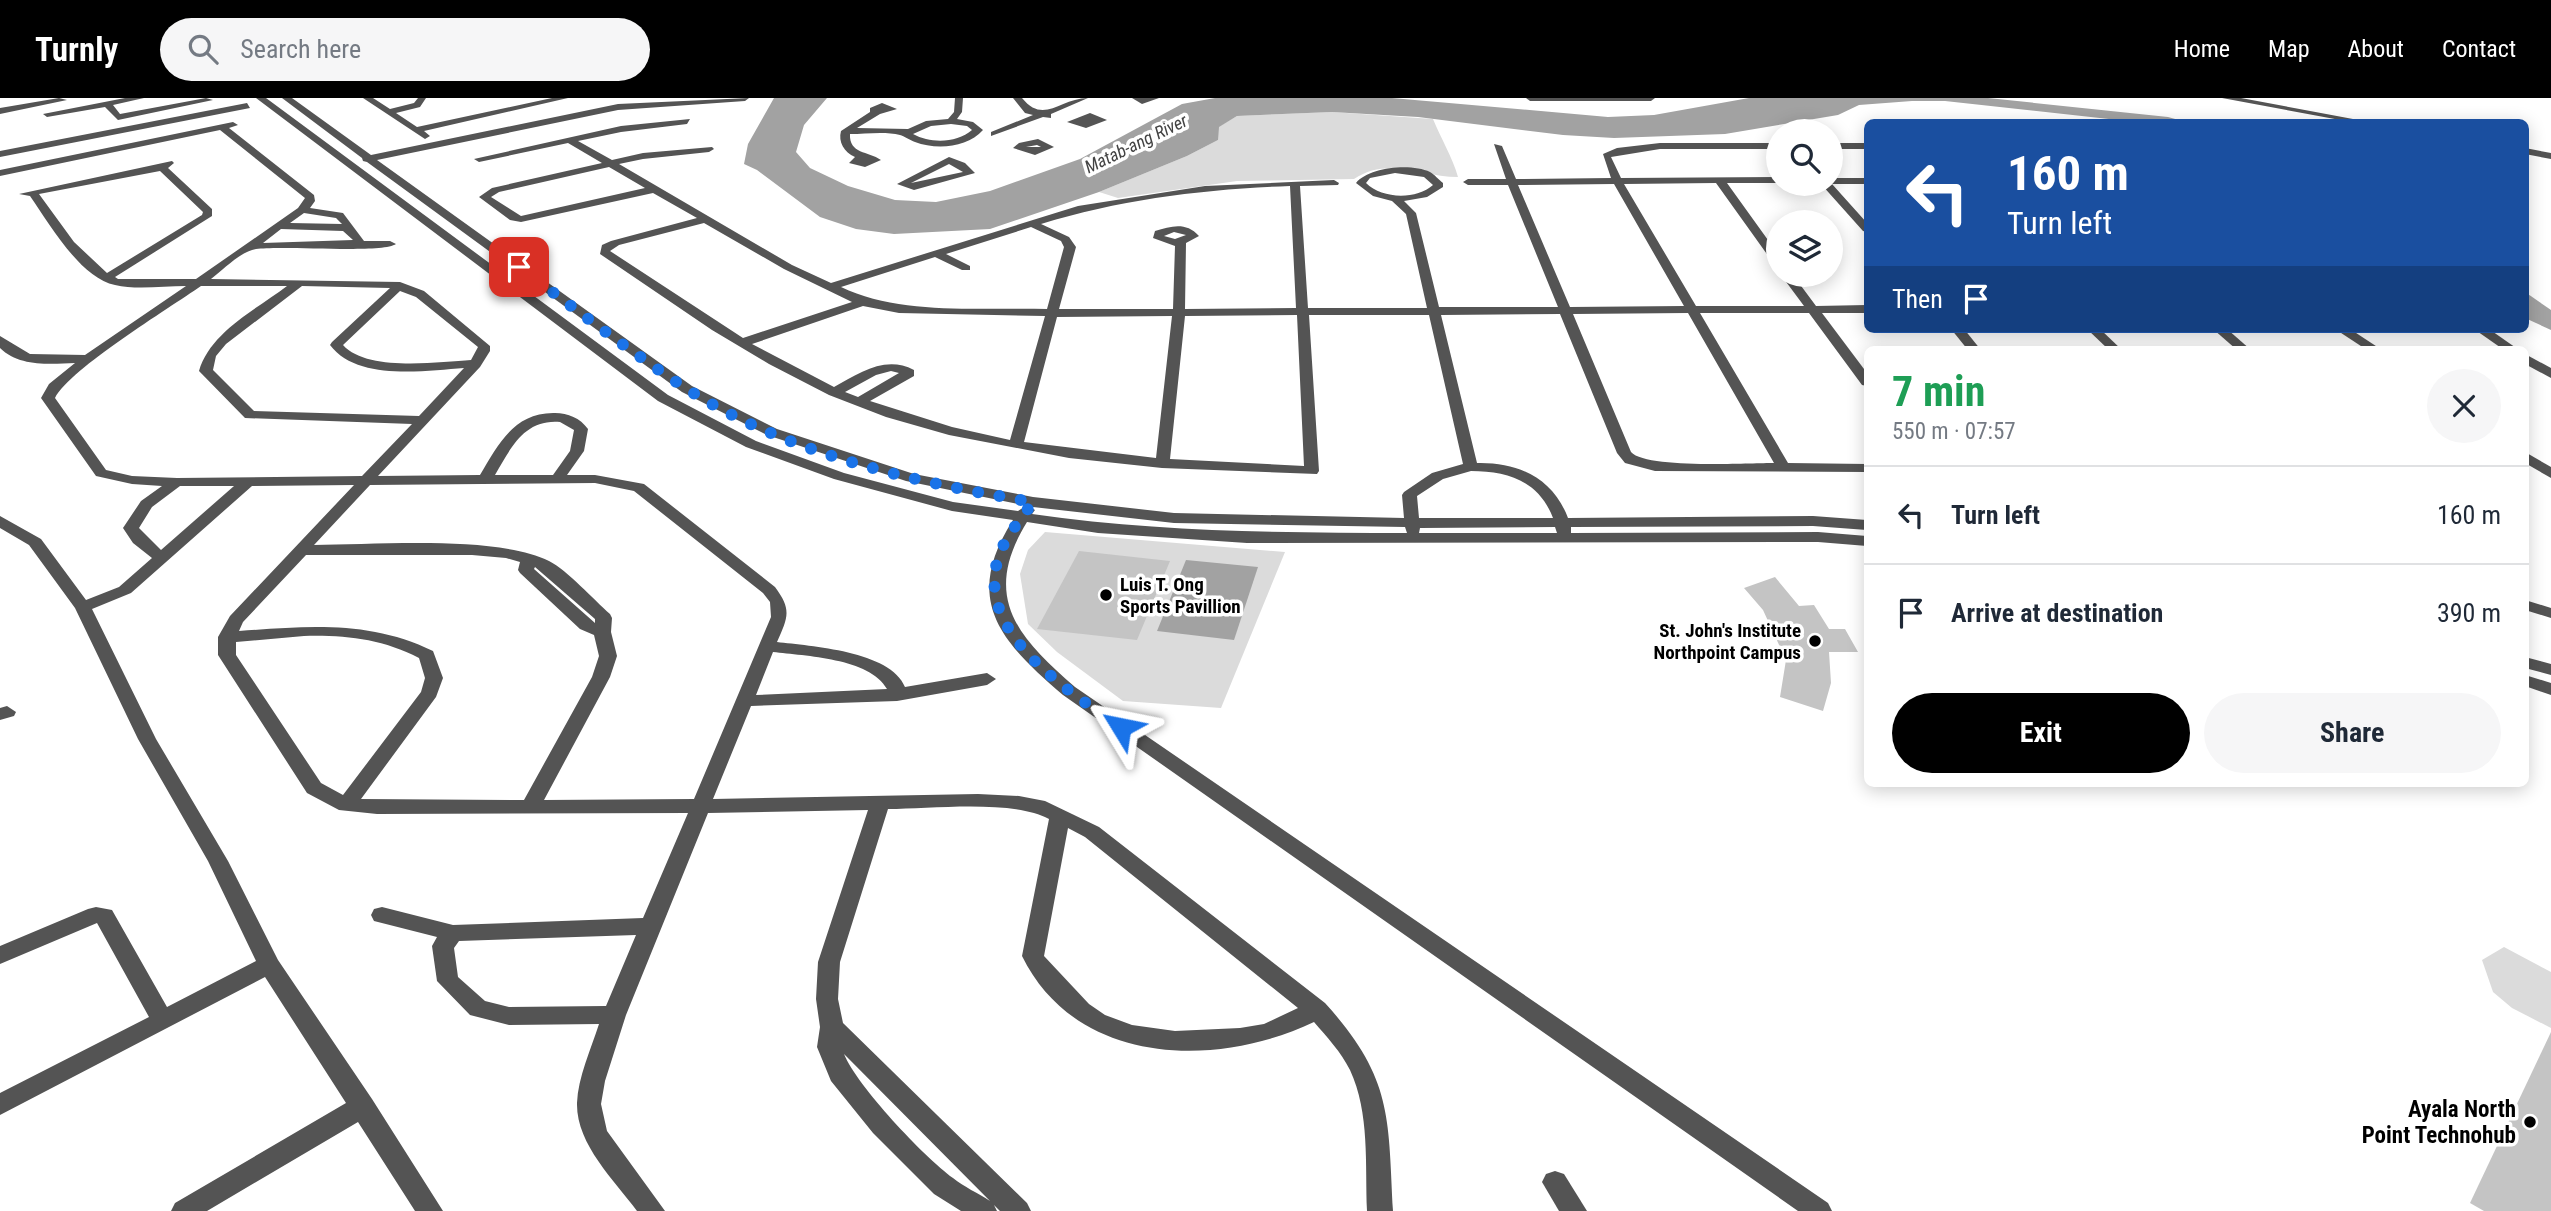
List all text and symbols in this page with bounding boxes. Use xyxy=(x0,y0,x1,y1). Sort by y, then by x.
search box xyxy=(160,18,650,81)
text: Turnly xyxy=(35,30,118,69)
icon: search xyxy=(184,30,222,68)
text: Search here xyxy=(240,34,361,64)
text: Home xyxy=(2174,35,2230,63)
text: Map xyxy=(2268,35,2310,63)
text: About xyxy=(2348,35,2404,63)
text: Contact xyxy=(2442,35,2516,63)
water label: Matab-ang River xyxy=(1081,109,1191,177)
map controls xyxy=(1766,119,1843,287)
button: search xyxy=(1766,119,1843,196)
text: 160 m xyxy=(2007,145,2129,202)
icon: left xyxy=(1892,147,1983,238)
text: Turn left xyxy=(2007,204,2112,242)
button: layers xyxy=(1766,210,1843,287)
pin xyxy=(489,237,549,297)
icon: arrive xyxy=(500,248,538,286)
icon: arrive xyxy=(1957,280,1995,318)
text: Then xyxy=(1892,284,1943,314)
text: 7 min xyxy=(1892,367,1985,416)
button: close xyxy=(2427,369,2501,443)
text: 550 m · 07:57 xyxy=(1892,418,2016,445)
icon: left xyxy=(1892,496,1930,534)
text: Turn left xyxy=(1951,500,2040,530)
text: 160 m xyxy=(2437,500,2501,530)
place label: Luis T. Ong Sports Pavillion xyxy=(1120,573,1241,618)
marker: Luis T. Ong Sports Pavillion xyxy=(1098,587,1114,603)
icon: arrive xyxy=(1892,594,1930,632)
text: Arrive at destination xyxy=(1951,598,2163,628)
text: 390 m xyxy=(2437,598,2501,628)
place label: St. John's Institute Northpoint Campus xyxy=(1654,619,1801,664)
marker: St. John's Institute Northpoint Campus xyxy=(1807,633,1823,649)
position arrow xyxy=(1084,690,1158,764)
button: Exit xyxy=(1892,693,2190,773)
button: Share xyxy=(2204,693,2501,773)
place label: Ayala North Point Technohub xyxy=(2362,1096,2516,1149)
marker: Ayala North Point Technohub xyxy=(2522,1114,2538,1130)

